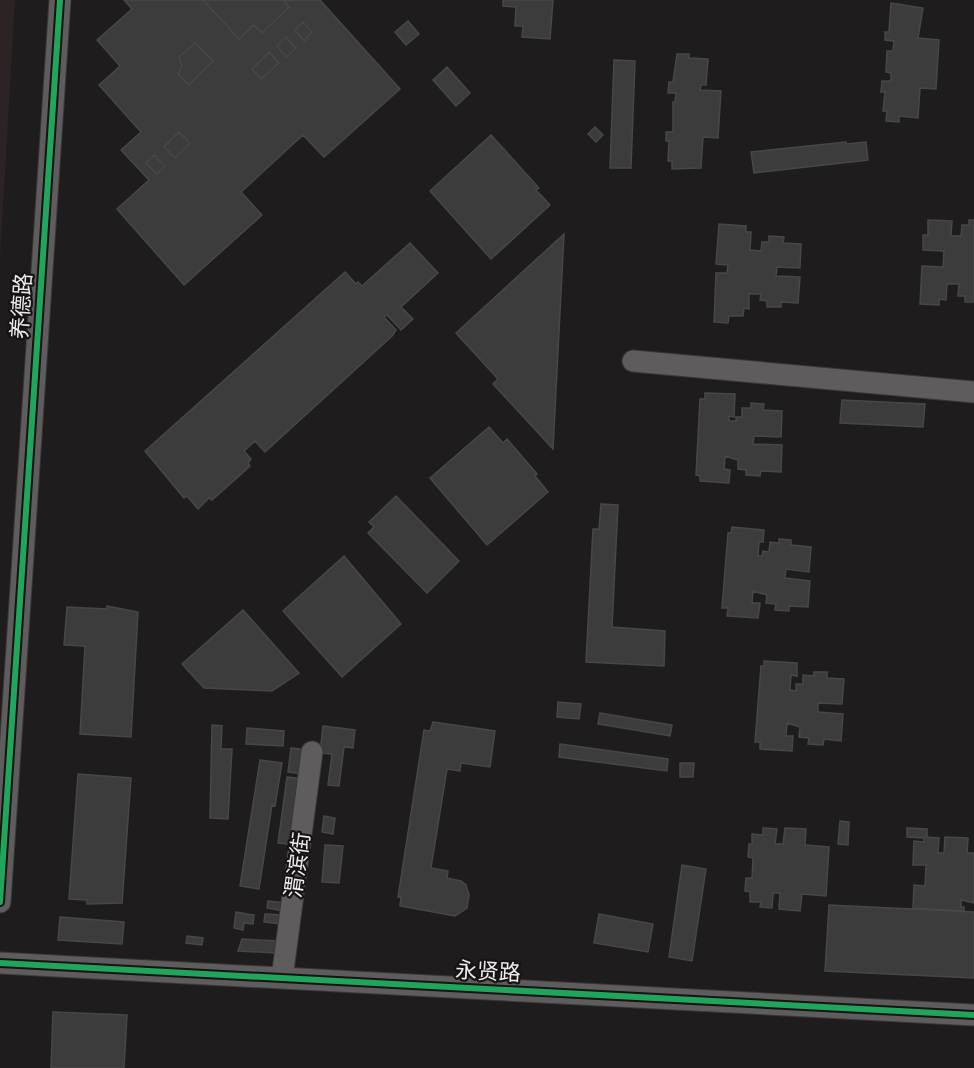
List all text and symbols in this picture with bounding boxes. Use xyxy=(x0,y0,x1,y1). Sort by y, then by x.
street label: 养德路 xyxy=(8,272,35,340)
street label: 渭滨街 xyxy=(282,831,313,899)
street label: 永贤路 xyxy=(454,958,522,985)

